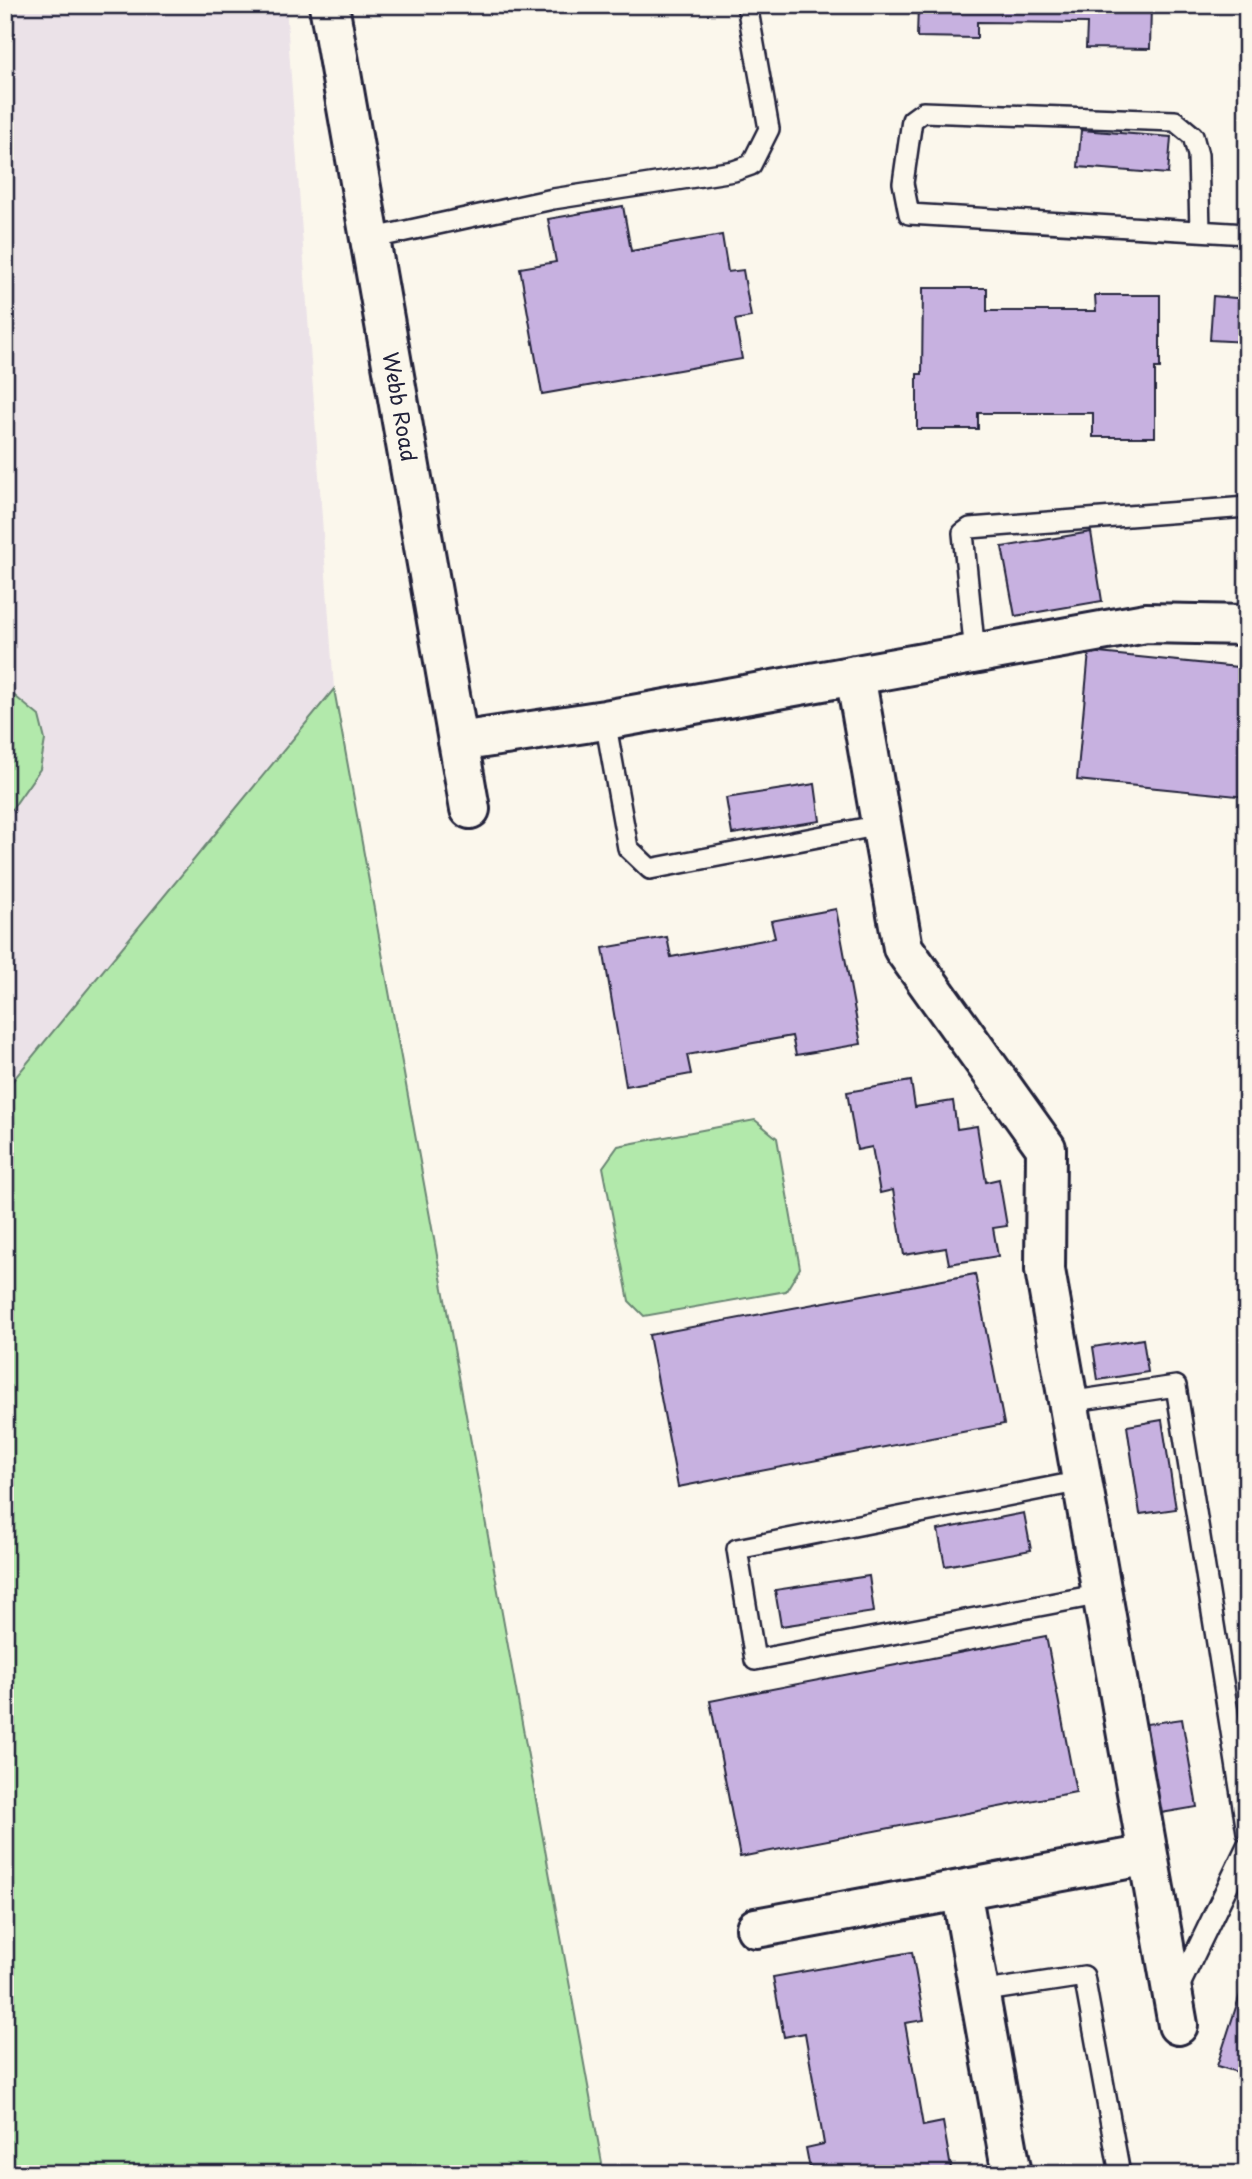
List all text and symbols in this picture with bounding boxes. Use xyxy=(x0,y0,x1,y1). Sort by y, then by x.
street label: Webb Road xyxy=(376,349,426,464)

